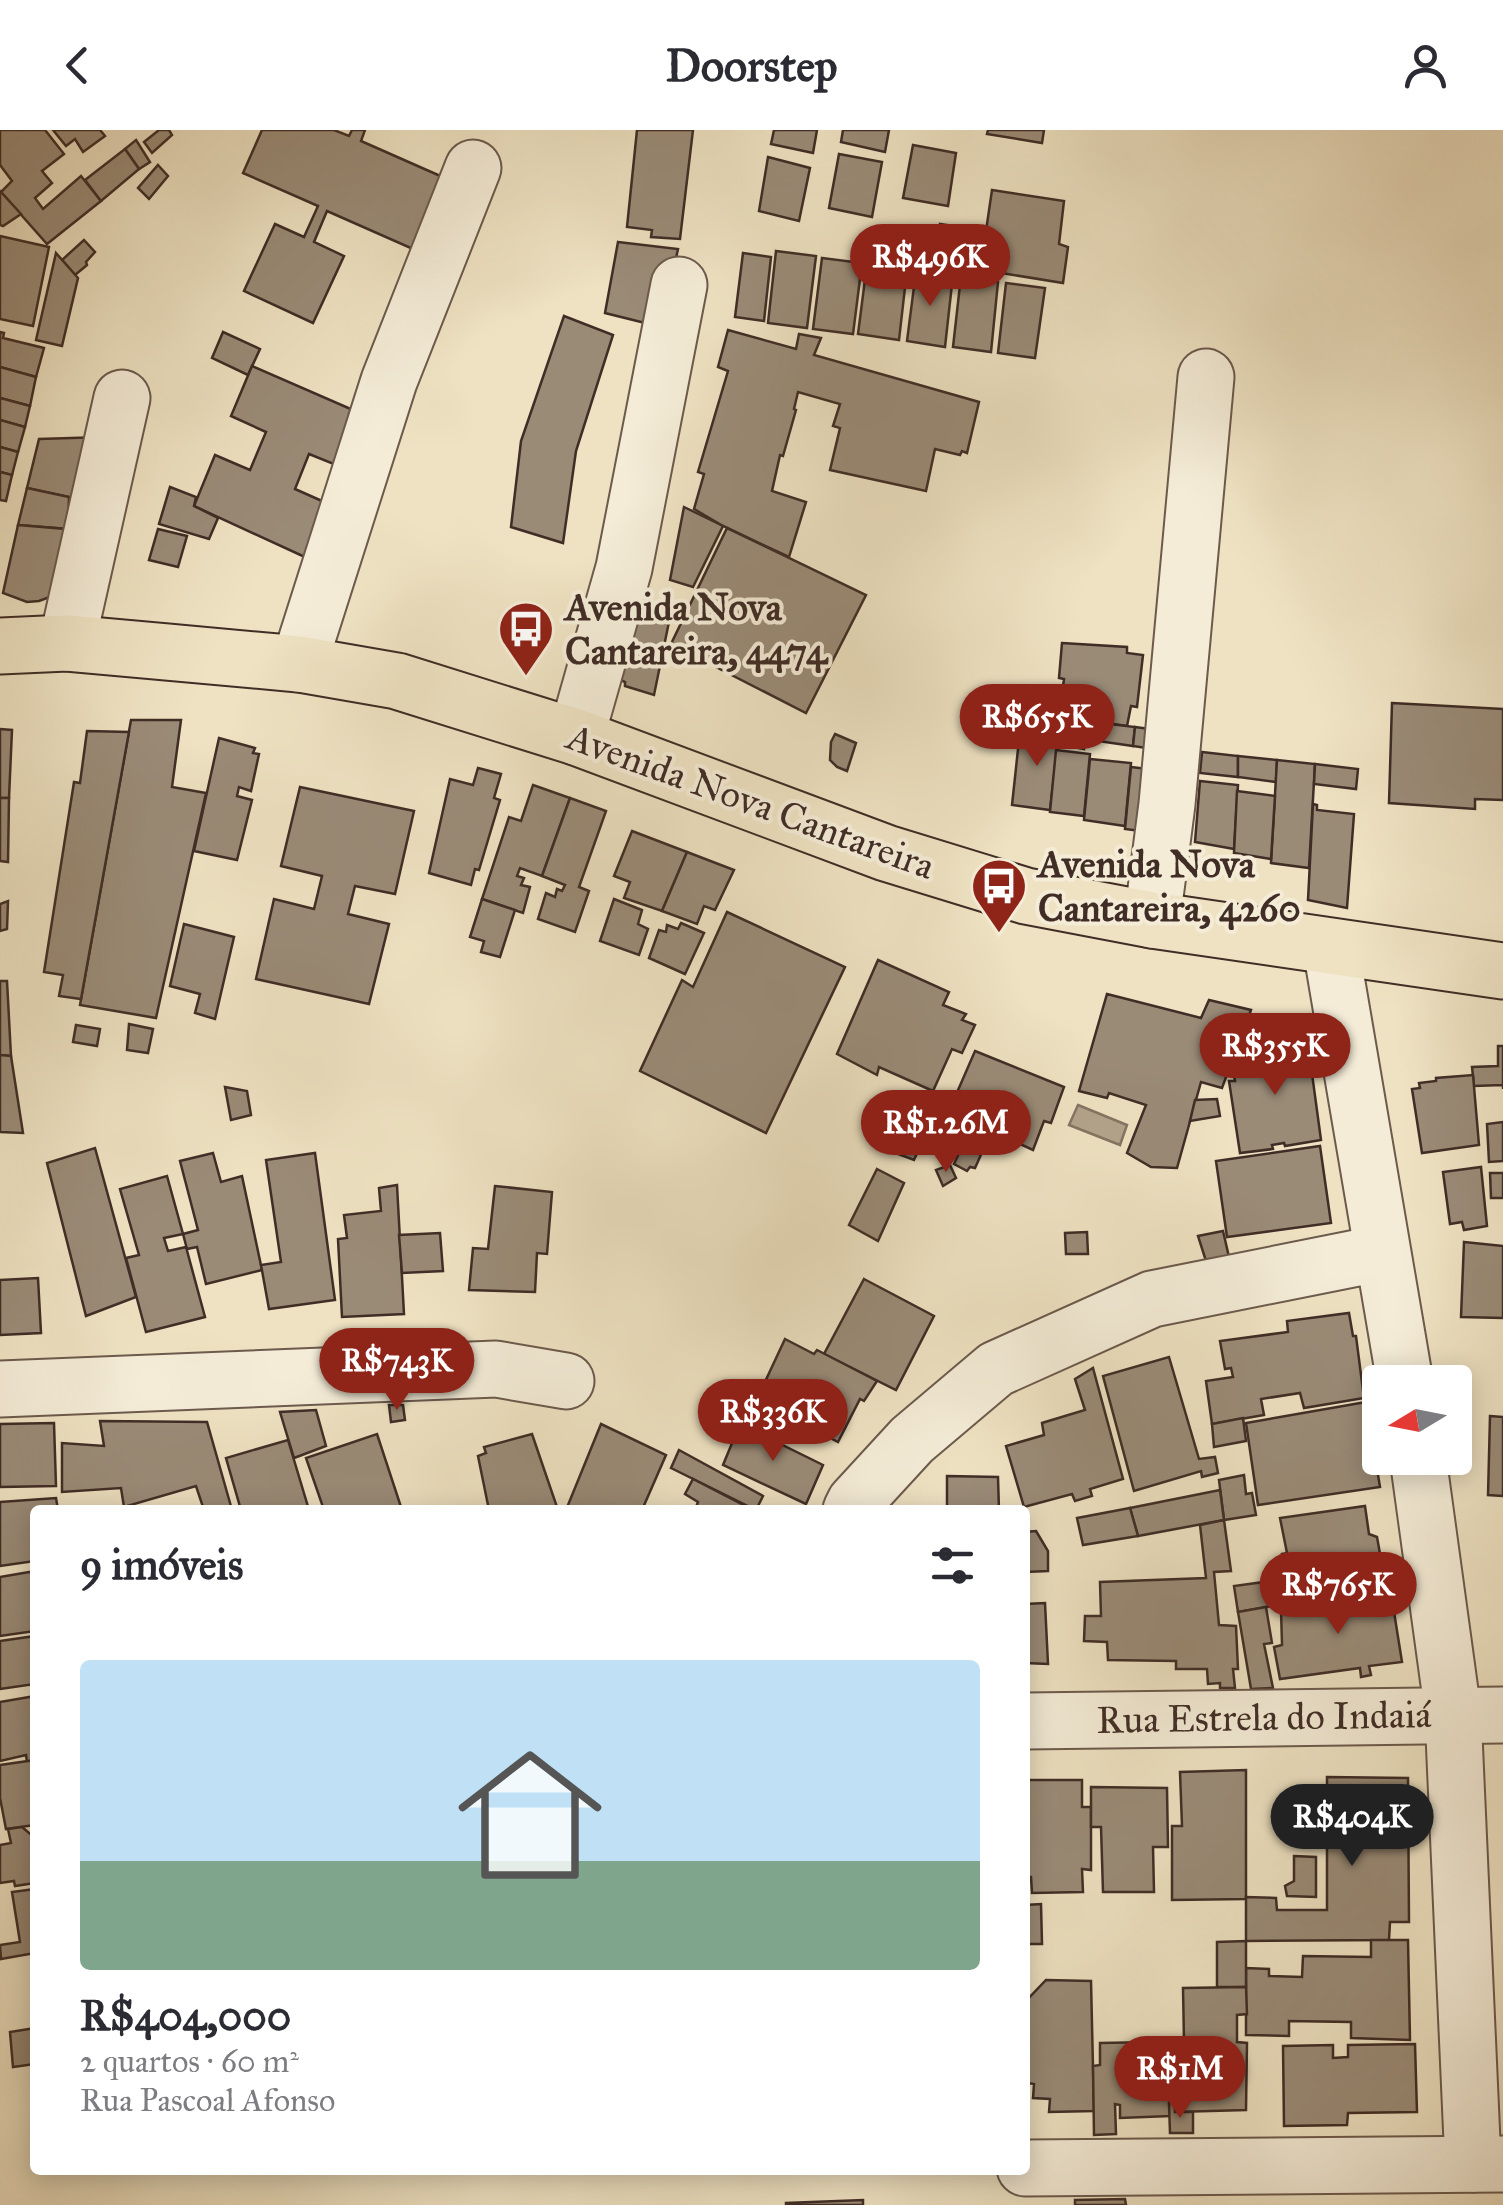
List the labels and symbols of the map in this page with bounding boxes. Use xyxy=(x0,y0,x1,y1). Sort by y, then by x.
pin: R$496K xyxy=(849,224,1011,309)
place label: Avenida Nova Cantareira, 4474 xyxy=(563,584,829,674)
bus stop icon: Avenida Nova Cantareira, 4474 xyxy=(496,599,556,678)
pin: R$655K xyxy=(956,684,1118,769)
street label: Avenida Nova Cantareira xyxy=(559,712,942,889)
place label: Avenida Nova Cantareira, 4260 xyxy=(1036,841,1301,931)
bus stop icon: Avenida Nova Cantareira, 4260 xyxy=(969,856,1029,935)
pin: R$355K xyxy=(1194,1013,1356,1098)
pin: R$1.26M xyxy=(854,1090,1038,1175)
pin: R$743K xyxy=(316,1328,478,1413)
north arrow xyxy=(1362,1365,1472,1475)
pin: R$336K xyxy=(692,1379,854,1464)
pin: R$765K xyxy=(1257,1552,1419,1637)
street label: Rua Estrela do Indaiá xyxy=(1096,1691,1433,1743)
pin: R$404K xyxy=(1271,1784,1433,1869)
pin: R$1M xyxy=(1121,2036,1239,2121)

